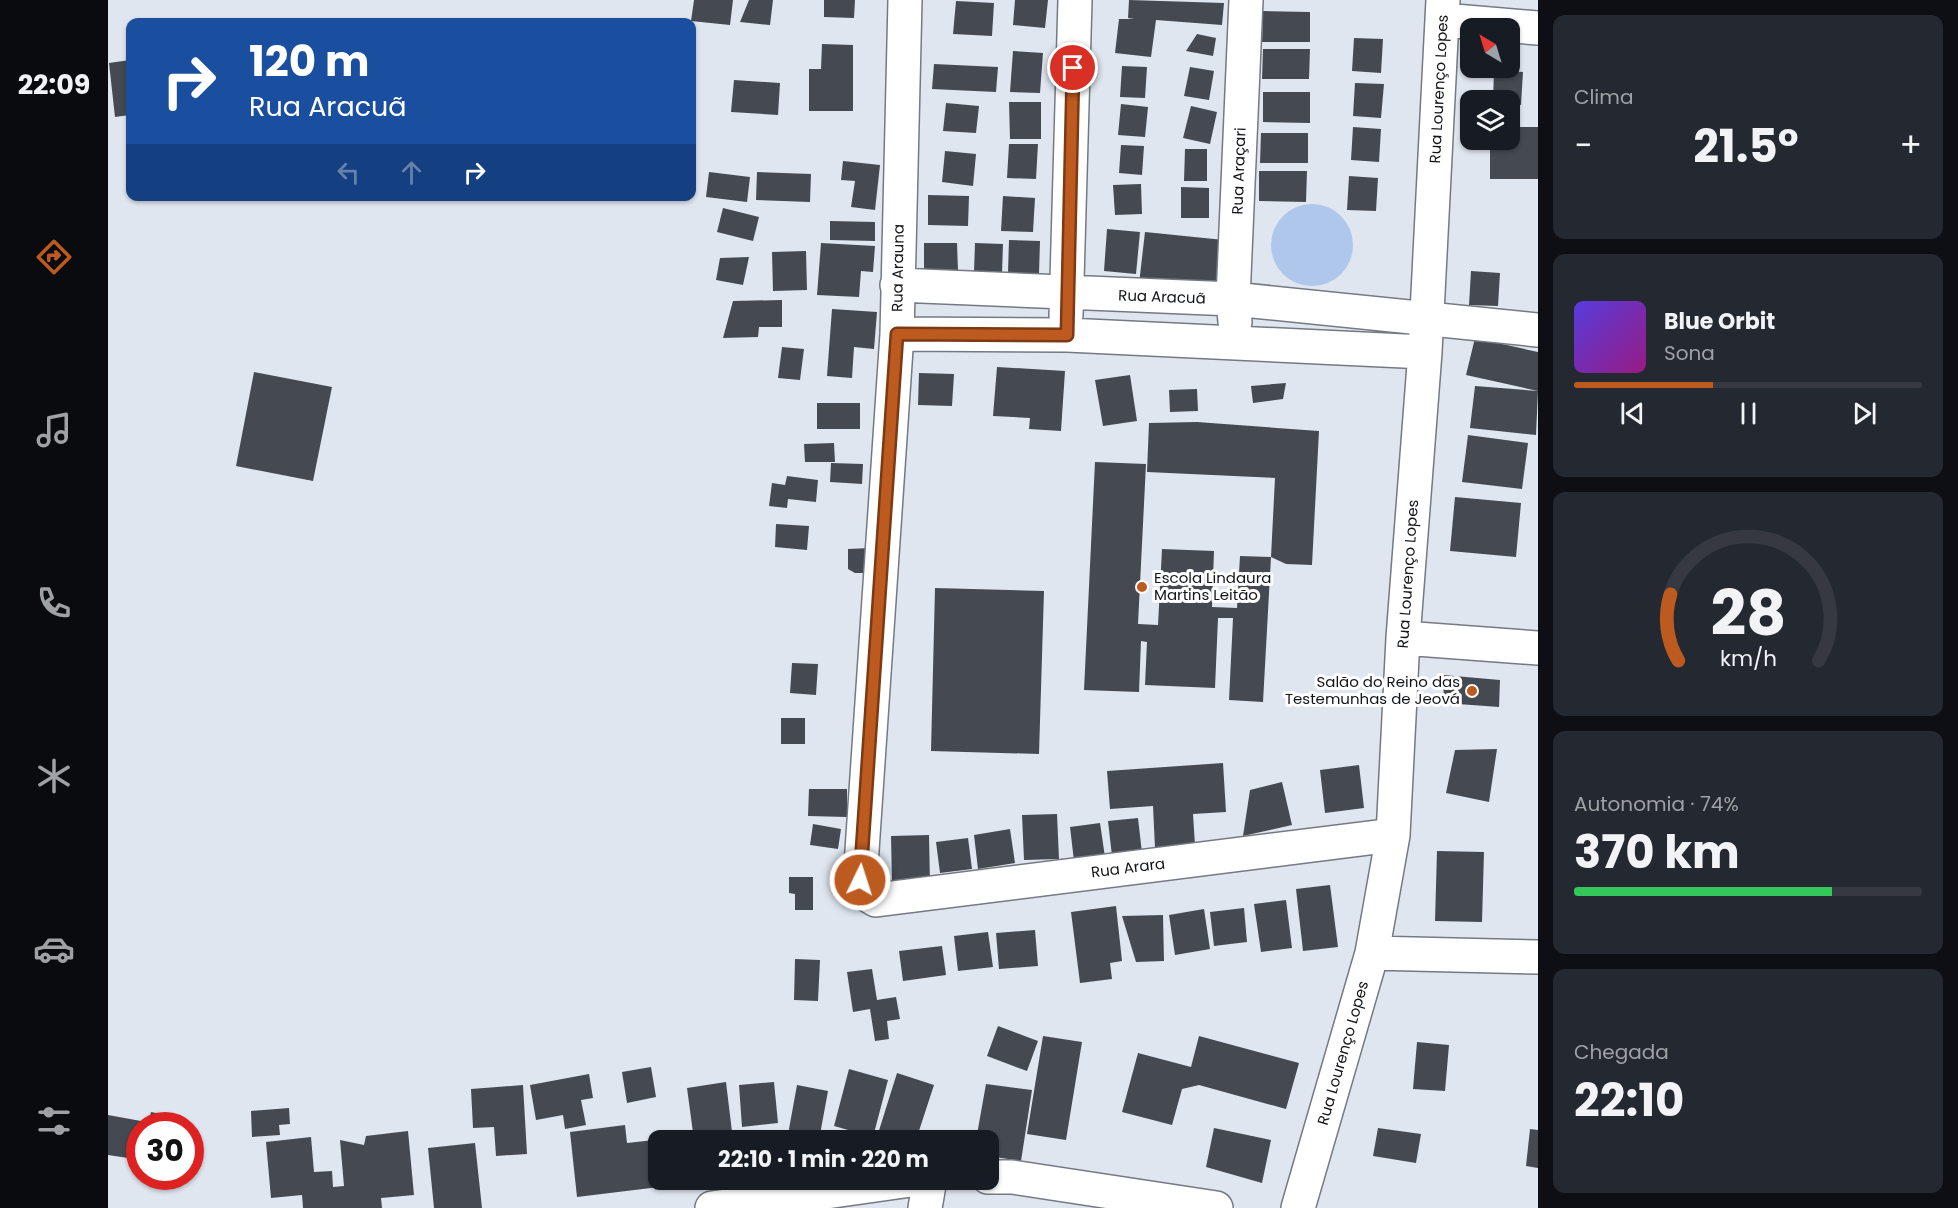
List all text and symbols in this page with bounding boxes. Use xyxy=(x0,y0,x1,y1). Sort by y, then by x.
street label: Rua Lourenço Lopes xyxy=(1424,14,1453,164)
north arrow xyxy=(1460,18,1520,78)
map controls xyxy=(1460,18,1520,150)
text: 120 m xyxy=(249,32,370,91)
icon: right xyxy=(150,42,228,120)
pin xyxy=(1047,42,1098,93)
icon: arrive xyxy=(1056,51,1089,84)
text: 22:09 xyxy=(18,66,90,103)
text: Clima xyxy=(1574,83,1633,111)
text: Rua Aracuã xyxy=(249,88,407,125)
button: layers xyxy=(1460,90,1520,150)
text: 21.5° xyxy=(1693,115,1799,178)
text: − xyxy=(1574,122,1592,169)
text: + xyxy=(1899,122,1922,169)
street label: Rua Araçari xyxy=(1226,127,1251,215)
icon: left xyxy=(332,156,365,189)
icon: ahead xyxy=(395,156,428,189)
icon: right xyxy=(458,156,491,189)
street label: Rua Arauna xyxy=(886,224,909,312)
icon: directions xyxy=(33,236,75,278)
street label: Rua Aracuã xyxy=(1118,284,1206,309)
text: Blue Orbit xyxy=(1664,306,1775,337)
text: Sona xyxy=(1664,339,1715,367)
icon: previous xyxy=(1616,397,1649,430)
icon: pause xyxy=(1732,397,1765,430)
icon: next xyxy=(1848,397,1881,430)
icon: music xyxy=(33,409,75,451)
street label: Rua Lourenço Lopes xyxy=(1392,499,1423,649)
place label: Escola Lindaura Martins Leitão xyxy=(1154,567,1271,605)
text: 28 xyxy=(1710,569,1786,657)
marker: Escola Lindaura Martins Leitão xyxy=(1135,580,1149,594)
icon: phone xyxy=(33,582,75,624)
text: km/h xyxy=(1719,643,1777,674)
place label: Salão do Reino das Testemunhas de Jeová xyxy=(1285,671,1460,709)
marker: Salão do Reino das Testemunhas de Jeová xyxy=(1465,684,1479,698)
icon: climate xyxy=(33,755,75,797)
text: Autonomia · 74% xyxy=(1574,790,1739,818)
text: 370 km xyxy=(1574,821,1740,884)
position arrow xyxy=(828,848,892,912)
street label: Rua Arara xyxy=(1090,853,1166,882)
icon: car xyxy=(33,928,75,970)
street label: Rua Lourenço Lopes xyxy=(1312,978,1373,1127)
text: Chegada xyxy=(1574,1038,1669,1066)
text: 22:10 xyxy=(1574,1069,1684,1132)
icon: filters xyxy=(33,1100,75,1142)
speed limit sign: 30 xyxy=(126,1112,204,1190)
text: 22:10 · 1 min · 220 m xyxy=(718,1144,929,1175)

